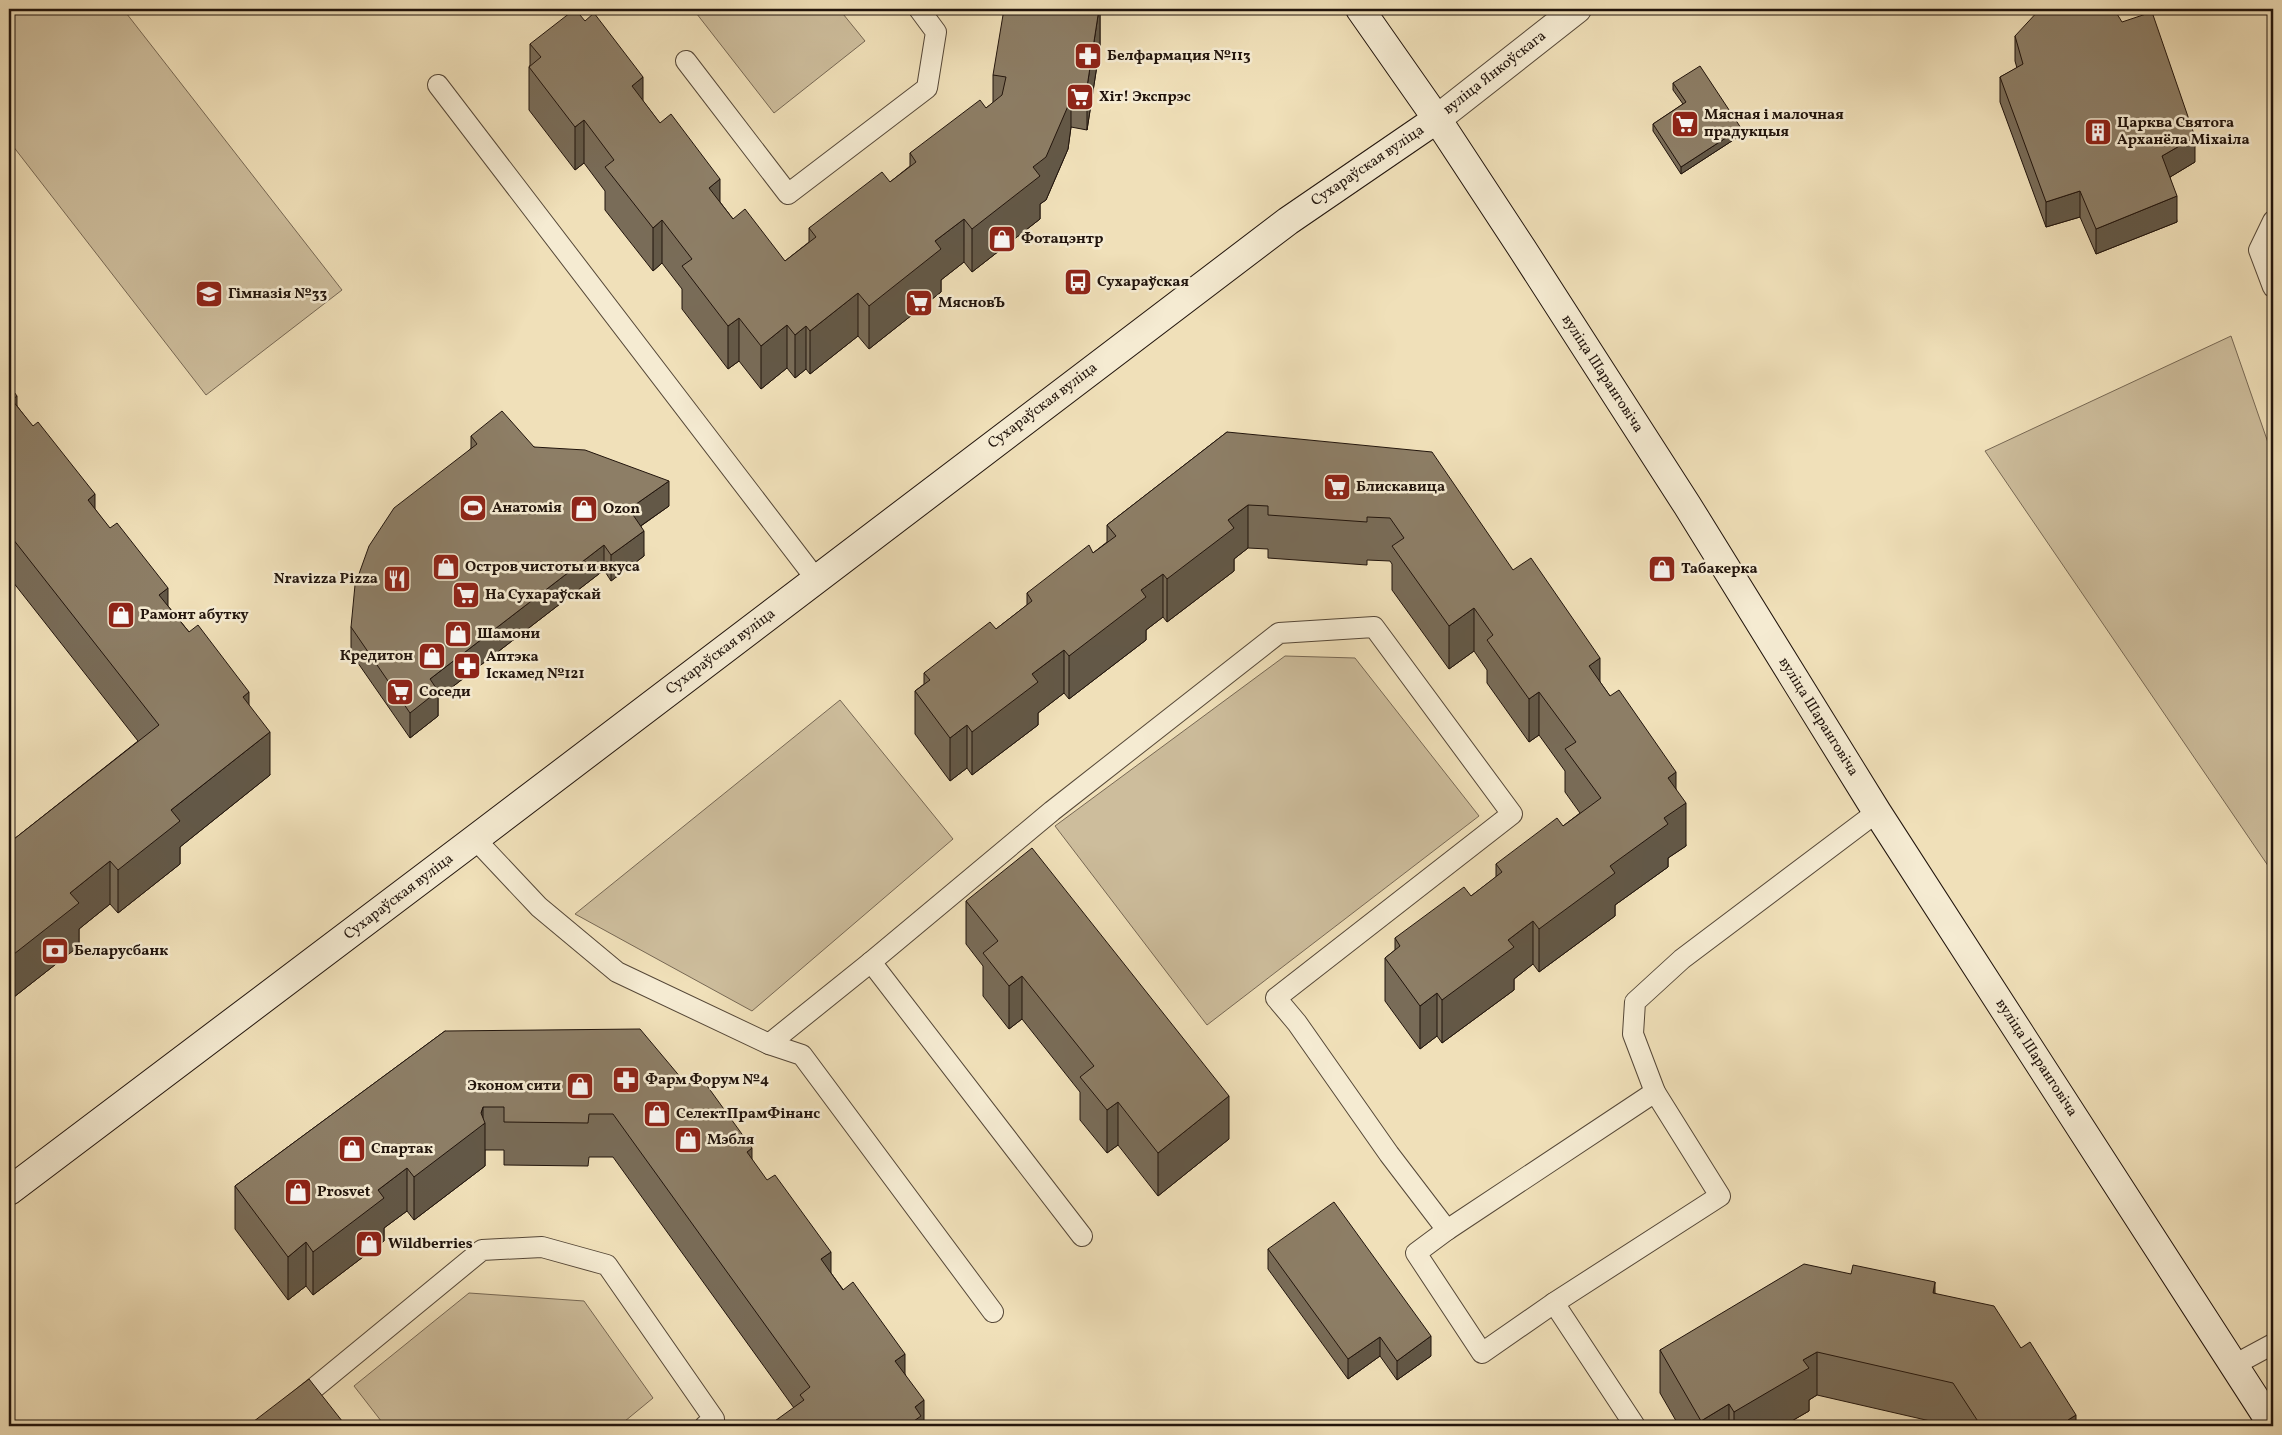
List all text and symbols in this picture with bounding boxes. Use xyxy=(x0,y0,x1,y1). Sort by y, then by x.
street label: вуліца Янкоўскага xyxy=(1439,26,1551,120)
pharmacy icon: Белфармация №113 xyxy=(1073,41,1103,71)
place label: Белфармация №113 xyxy=(1107,46,1251,67)
supermarket icon: Хіт! Экспрэс xyxy=(1065,82,1095,112)
place label: Хіт! Экспрэс xyxy=(1099,87,1191,108)
place label: Мясная і малочная прадукцыя xyxy=(1704,105,1844,143)
supermarket icon: Мясная і малочная прадукцыя xyxy=(1670,109,1700,139)
place label: Царква Святога Арханёла Міхаіла xyxy=(2117,113,2250,151)
building icon: Царква Святога Арханёла Міхаіла xyxy=(2083,117,2113,147)
street label: Сухараўская вуліца xyxy=(1307,120,1429,212)
shop icon: Фотацэнтр xyxy=(987,224,1017,254)
place label: Фотацэнтр xyxy=(1021,229,1103,250)
bus stop icon: Сухараўская xyxy=(1063,267,1093,297)
place label: Сухараўская xyxy=(1097,272,1189,293)
school or university icon: Гімназія №33 xyxy=(194,279,224,309)
place label: Гімназія №33 xyxy=(228,284,327,305)
supermarket icon: МясновЪ xyxy=(904,288,934,318)
place label: МясновЪ xyxy=(938,293,1006,314)
street label: вуліца Шаранговіча xyxy=(1556,311,1648,437)
street label: Сухараўская вуліца xyxy=(984,358,1102,454)
supermarket icon: Блискавица xyxy=(1322,472,1352,502)
place label: Блискавица xyxy=(1356,477,1445,498)
sports icon: Анатомія xyxy=(458,493,488,523)
shop icon: Ozon xyxy=(569,494,599,524)
place label: Анатомія xyxy=(492,498,562,519)
place label: Ozon xyxy=(603,499,640,520)
shop icon: Остров чистоты и вкуса xyxy=(431,552,461,582)
shop icon: Табакерка xyxy=(1647,554,1677,584)
place label: Остров чистоты и вкуса xyxy=(465,557,640,578)
place label: Табакерка xyxy=(1681,559,1758,580)
restaurant icon: Nravizza Pizza xyxy=(382,564,412,594)
place label: Nravizza Pizza xyxy=(274,569,378,590)
supermarket icon: На Сухараўскай xyxy=(451,580,481,610)
place label: На Сухараўскай xyxy=(485,585,601,606)
shop icon: Рамонт абутку xyxy=(106,600,136,630)
street label: Сухараўская вуліца xyxy=(662,604,780,700)
place label: Рамонт абутку xyxy=(140,605,249,626)
shop icon: Шамони xyxy=(443,619,473,649)
place label: Шамони xyxy=(477,624,541,645)
shop icon: Кредитон xyxy=(417,641,447,671)
place label: Кредитон xyxy=(340,646,413,667)
place label: Аптэка Іскамед №121 xyxy=(486,647,584,685)
pharmacy icon: Аптэка Іскамед №121 xyxy=(452,651,482,681)
street label: вуліца Шаранговіча xyxy=(1773,653,1863,781)
supermarket icon: Соседи xyxy=(385,677,415,707)
place label: Соседи xyxy=(419,682,471,703)
street label: Сухараўская вуліца xyxy=(340,849,458,945)
bank icon: Беларусбанк xyxy=(40,936,70,966)
place label: Беларусбанк xyxy=(74,941,168,962)
street label: вуліца Шаранговіча xyxy=(1990,995,2082,1121)
pharmacy icon: Фарм Форум №4 xyxy=(611,1065,641,1095)
place label: Фарм Форум №4 xyxy=(645,1070,769,1091)
shop icon: Эконом сити xyxy=(565,1071,595,1101)
place label: Эконом сити xyxy=(467,1076,561,1097)
shop icon: СелектПрамФінанс xyxy=(642,1099,672,1129)
place label: СелектПрамФінанс xyxy=(676,1104,820,1125)
shop icon: Мэбля xyxy=(673,1125,703,1155)
place label: Мэбля xyxy=(707,1130,755,1151)
shop icon: Спартак xyxy=(337,1134,367,1164)
place label: Спартак xyxy=(371,1139,433,1160)
shop icon: Prosvet xyxy=(283,1177,313,1207)
place label: Prosvet xyxy=(317,1182,371,1203)
shop icon: Wildberries xyxy=(354,1229,384,1259)
place label: Wildberries xyxy=(388,1234,473,1255)

